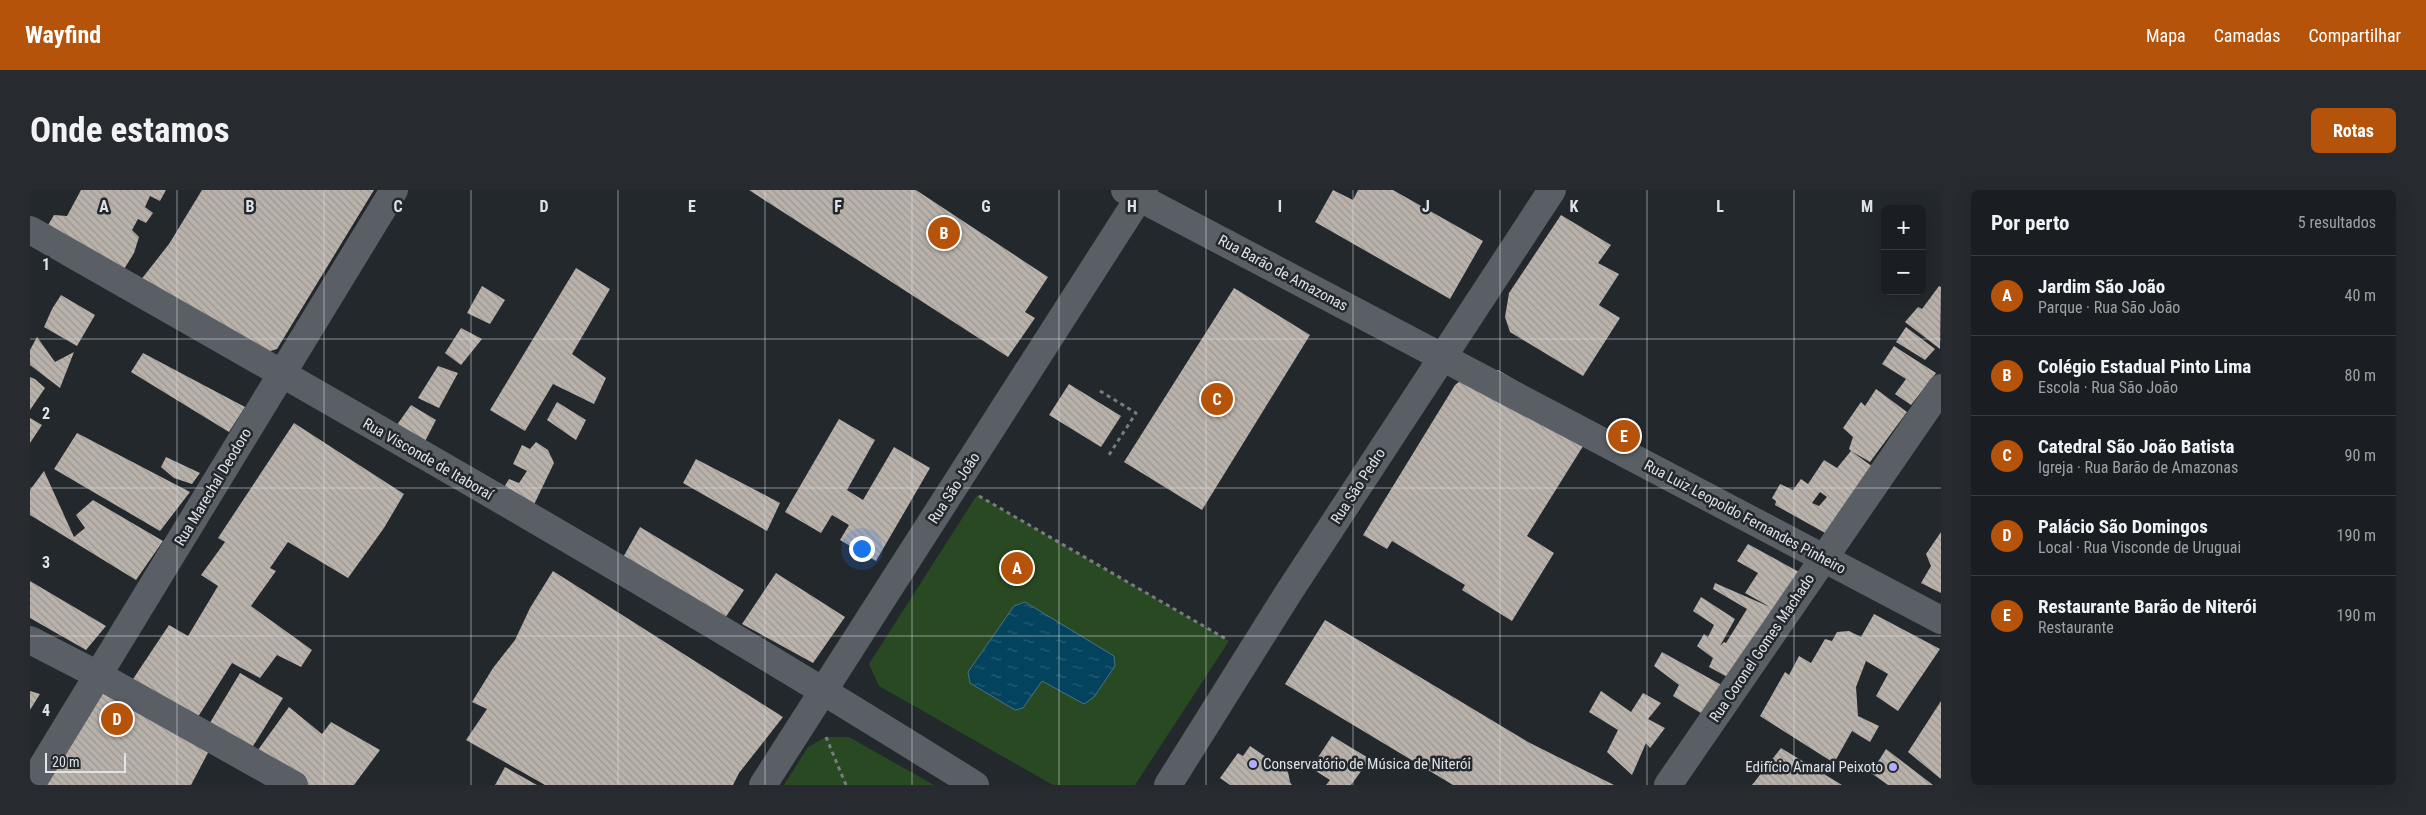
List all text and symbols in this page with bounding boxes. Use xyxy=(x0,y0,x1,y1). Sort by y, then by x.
text: Wayfind xyxy=(25,21,101,49)
text: Mapa xyxy=(2146,25,2186,46)
text: Camadas xyxy=(2214,25,2280,46)
text: Compartilhar xyxy=(2308,25,2401,46)
button: Rotas xyxy=(2311,108,2396,153)
text: Onde estamos xyxy=(30,110,230,151)
text: A xyxy=(99,197,109,216)
text: B xyxy=(246,197,255,216)
text: C xyxy=(393,197,403,216)
text: D xyxy=(539,197,549,216)
text: E xyxy=(688,197,696,216)
text: F xyxy=(834,197,842,216)
text: G xyxy=(981,197,991,216)
text: H xyxy=(1127,197,1137,216)
text: I xyxy=(1278,197,1282,216)
text: J xyxy=(1422,197,1430,216)
text: K xyxy=(1570,197,1579,216)
text: L xyxy=(1716,197,1724,216)
text: M xyxy=(1861,197,1873,216)
map controls xyxy=(1881,205,1926,295)
button: + xyxy=(1881,205,1926,250)
text: Por perto xyxy=(1991,211,2070,235)
text: 5 resultados xyxy=(2298,213,2376,232)
pin: B xyxy=(928,214,960,252)
street label: Rua Barão de Amazonas xyxy=(1215,231,1351,315)
button: − xyxy=(1881,250,1926,295)
text: 1 xyxy=(42,255,50,274)
text: Jardim São João xyxy=(2038,275,2165,298)
text: A xyxy=(2002,286,2012,305)
text: 40 m xyxy=(2344,286,2376,305)
text: Parque · Rua São João xyxy=(2038,298,2180,317)
text: Colégio Estadual Pinto Lima xyxy=(2038,355,2251,378)
text: B xyxy=(2003,366,2011,385)
text: 80 m xyxy=(2344,366,2376,385)
text: Escola · Rua São João xyxy=(2038,378,2178,397)
pin: C xyxy=(1201,380,1233,418)
text: 2 xyxy=(42,404,50,423)
street label: Rua Visconde de Itaboraí xyxy=(360,414,498,504)
pin: E xyxy=(1608,417,1640,455)
street label: Rua Marechal Deodoro xyxy=(171,425,255,549)
text: Catedral São João Batista xyxy=(2038,435,2234,458)
street label: Rua São Pedro xyxy=(1327,445,1389,527)
text: C xyxy=(2002,446,2012,465)
text: 90 m xyxy=(2344,446,2376,465)
street label: Rua São João xyxy=(924,449,984,527)
street label: Rua Luiz Leopoldo Fernandes Pinheiro xyxy=(1641,456,1849,578)
text: Igreja · Rua Barão de Amazonas xyxy=(2038,458,2238,477)
text: Palácio São Domingos xyxy=(2038,515,2208,538)
text: D xyxy=(2002,526,2012,545)
text: 190 m xyxy=(2337,526,2376,545)
your location xyxy=(849,536,875,562)
text: Local · Rua Visconde de Uruguai xyxy=(2038,538,2241,557)
pin: A xyxy=(1001,549,1033,587)
text: 3 xyxy=(42,553,50,572)
street label: Rua Coronel Gomes Machado xyxy=(1706,570,1818,726)
text: Restaurante Barão de Niterói xyxy=(2038,595,2257,618)
text: E xyxy=(2003,606,2011,625)
text: 190 m xyxy=(2337,606,2376,625)
text: Restaurante xyxy=(2038,618,2114,637)
pin: D xyxy=(101,700,133,738)
text: 4 xyxy=(42,701,50,720)
scale bar xyxy=(45,750,126,773)
text: 20 m xyxy=(52,754,80,770)
place label: Conservatório de Música de Niterói xyxy=(1263,755,1471,773)
marker: Conservatório de Música de Niterói xyxy=(1247,758,1259,770)
place label: Edifĩcio Amaral Peixoto xyxy=(1745,758,1883,776)
marker: Edifĩcio Amaral Peixoto xyxy=(1887,761,1899,773)

